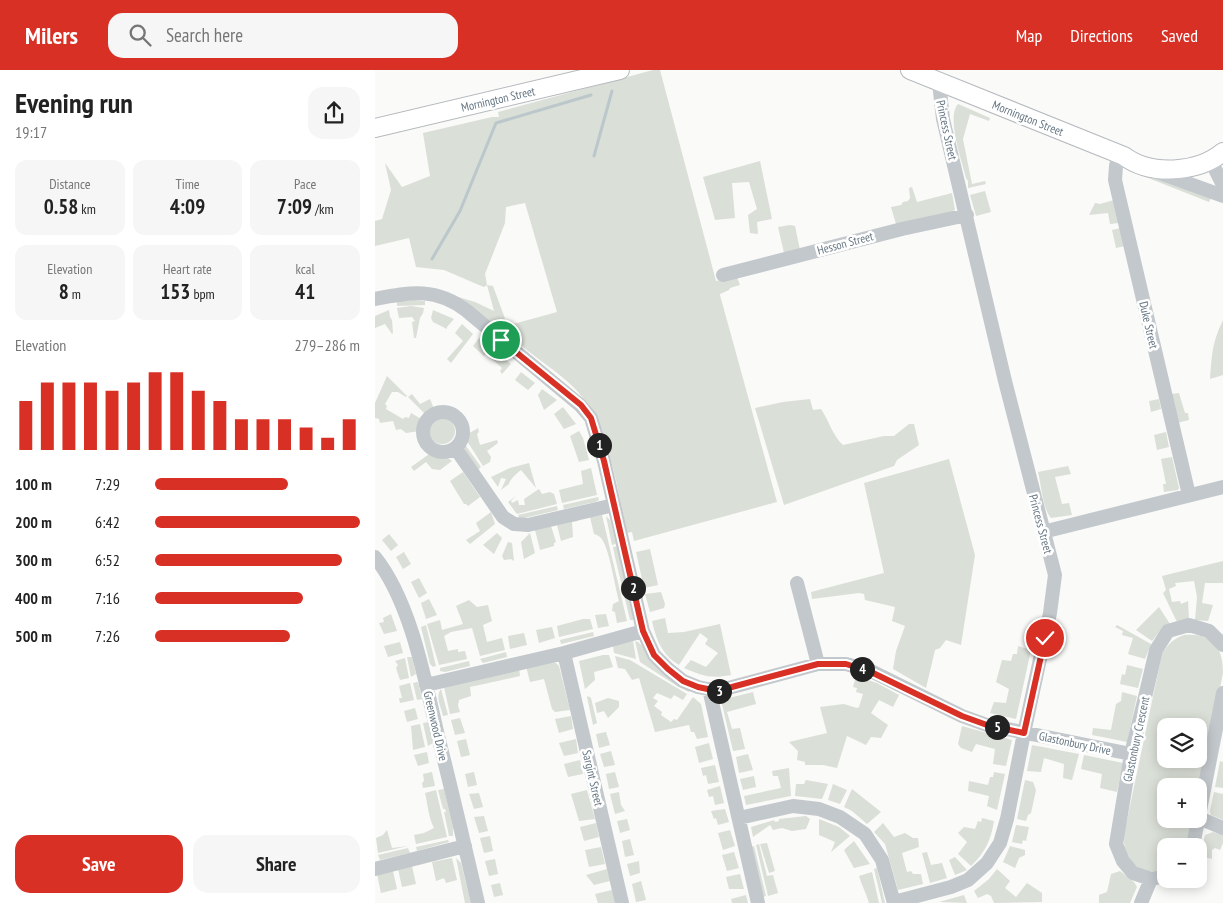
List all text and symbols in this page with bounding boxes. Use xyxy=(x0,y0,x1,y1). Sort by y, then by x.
search box xyxy=(108,13,458,58)
text: Milers xyxy=(25,20,78,51)
icon: search xyxy=(126,21,154,49)
text: Search here xyxy=(166,23,243,47)
text: Map xyxy=(1016,24,1042,47)
text: Directions xyxy=(1070,24,1133,47)
text: Saved xyxy=(1161,24,1198,47)
street label: Mornington Street xyxy=(460,83,537,115)
text: Evening run xyxy=(15,84,133,121)
button: share xyxy=(308,87,360,139)
street label: Mornington Street xyxy=(990,97,1066,139)
street label: Princess Street xyxy=(933,99,961,162)
text: 19:17 xyxy=(15,122,47,142)
text: Distance xyxy=(49,175,90,193)
text: Time xyxy=(175,175,200,193)
text: Pace xyxy=(294,175,316,193)
text: 0.58 xyxy=(44,193,78,220)
text: 4:09 xyxy=(170,193,205,220)
text: 7:09 xyxy=(277,193,312,220)
text: km xyxy=(78,200,96,218)
text: /km xyxy=(312,200,334,218)
street label: Hesson Street xyxy=(815,228,875,258)
text: Elevation xyxy=(47,260,92,278)
text: Heart rate xyxy=(163,260,212,278)
text: kcal xyxy=(296,260,315,278)
text: 8 xyxy=(59,278,69,305)
text: 153 xyxy=(160,278,190,305)
text: 41 xyxy=(295,278,315,305)
text: m xyxy=(69,285,81,303)
text: bpm xyxy=(190,285,215,303)
street label: Duke Street xyxy=(1136,300,1162,351)
pin xyxy=(480,319,522,361)
icon: arrive xyxy=(487,326,515,354)
text: Elevation xyxy=(15,335,66,355)
text: 279–286 m xyxy=(295,335,360,355)
pin: 1 xyxy=(587,432,611,458)
text: 1 xyxy=(596,436,603,454)
text: 100 m xyxy=(15,474,52,494)
text: 7:29 xyxy=(95,474,120,494)
street label: Princess Street xyxy=(1026,493,1056,556)
text: 200 m xyxy=(15,512,52,532)
text: 6:42 xyxy=(95,512,120,532)
text: 300 m xyxy=(15,550,52,570)
text: 6:52 xyxy=(95,550,120,570)
pin: 2 xyxy=(621,576,645,600)
text: 2 xyxy=(630,579,637,597)
text: 400 m xyxy=(15,588,52,608)
text: 7:16 xyxy=(95,588,120,608)
pin xyxy=(1024,617,1066,659)
icon: check xyxy=(1031,624,1059,652)
text: 500 m xyxy=(15,626,52,646)
text: 7:26 xyxy=(95,626,120,646)
pin: 4 xyxy=(849,656,875,682)
text: 4 xyxy=(859,660,866,678)
pin: 3 xyxy=(707,678,731,704)
text: 3 xyxy=(716,682,723,700)
street label: Greenwood Drive xyxy=(421,690,451,762)
street label: Glastonbury Crescent xyxy=(1120,694,1153,783)
pin: 5 xyxy=(985,714,1009,740)
text: 5 xyxy=(994,718,1001,736)
map controls xyxy=(1157,718,1207,888)
button: layers xyxy=(1157,718,1207,768)
street label: Glastonbury Drive xyxy=(1038,728,1113,758)
street label: Sargint Street xyxy=(579,749,607,808)
button: + xyxy=(1157,778,1207,828)
button: Save xyxy=(15,835,183,893)
button: Share xyxy=(193,835,360,893)
button: − xyxy=(1157,838,1207,888)

